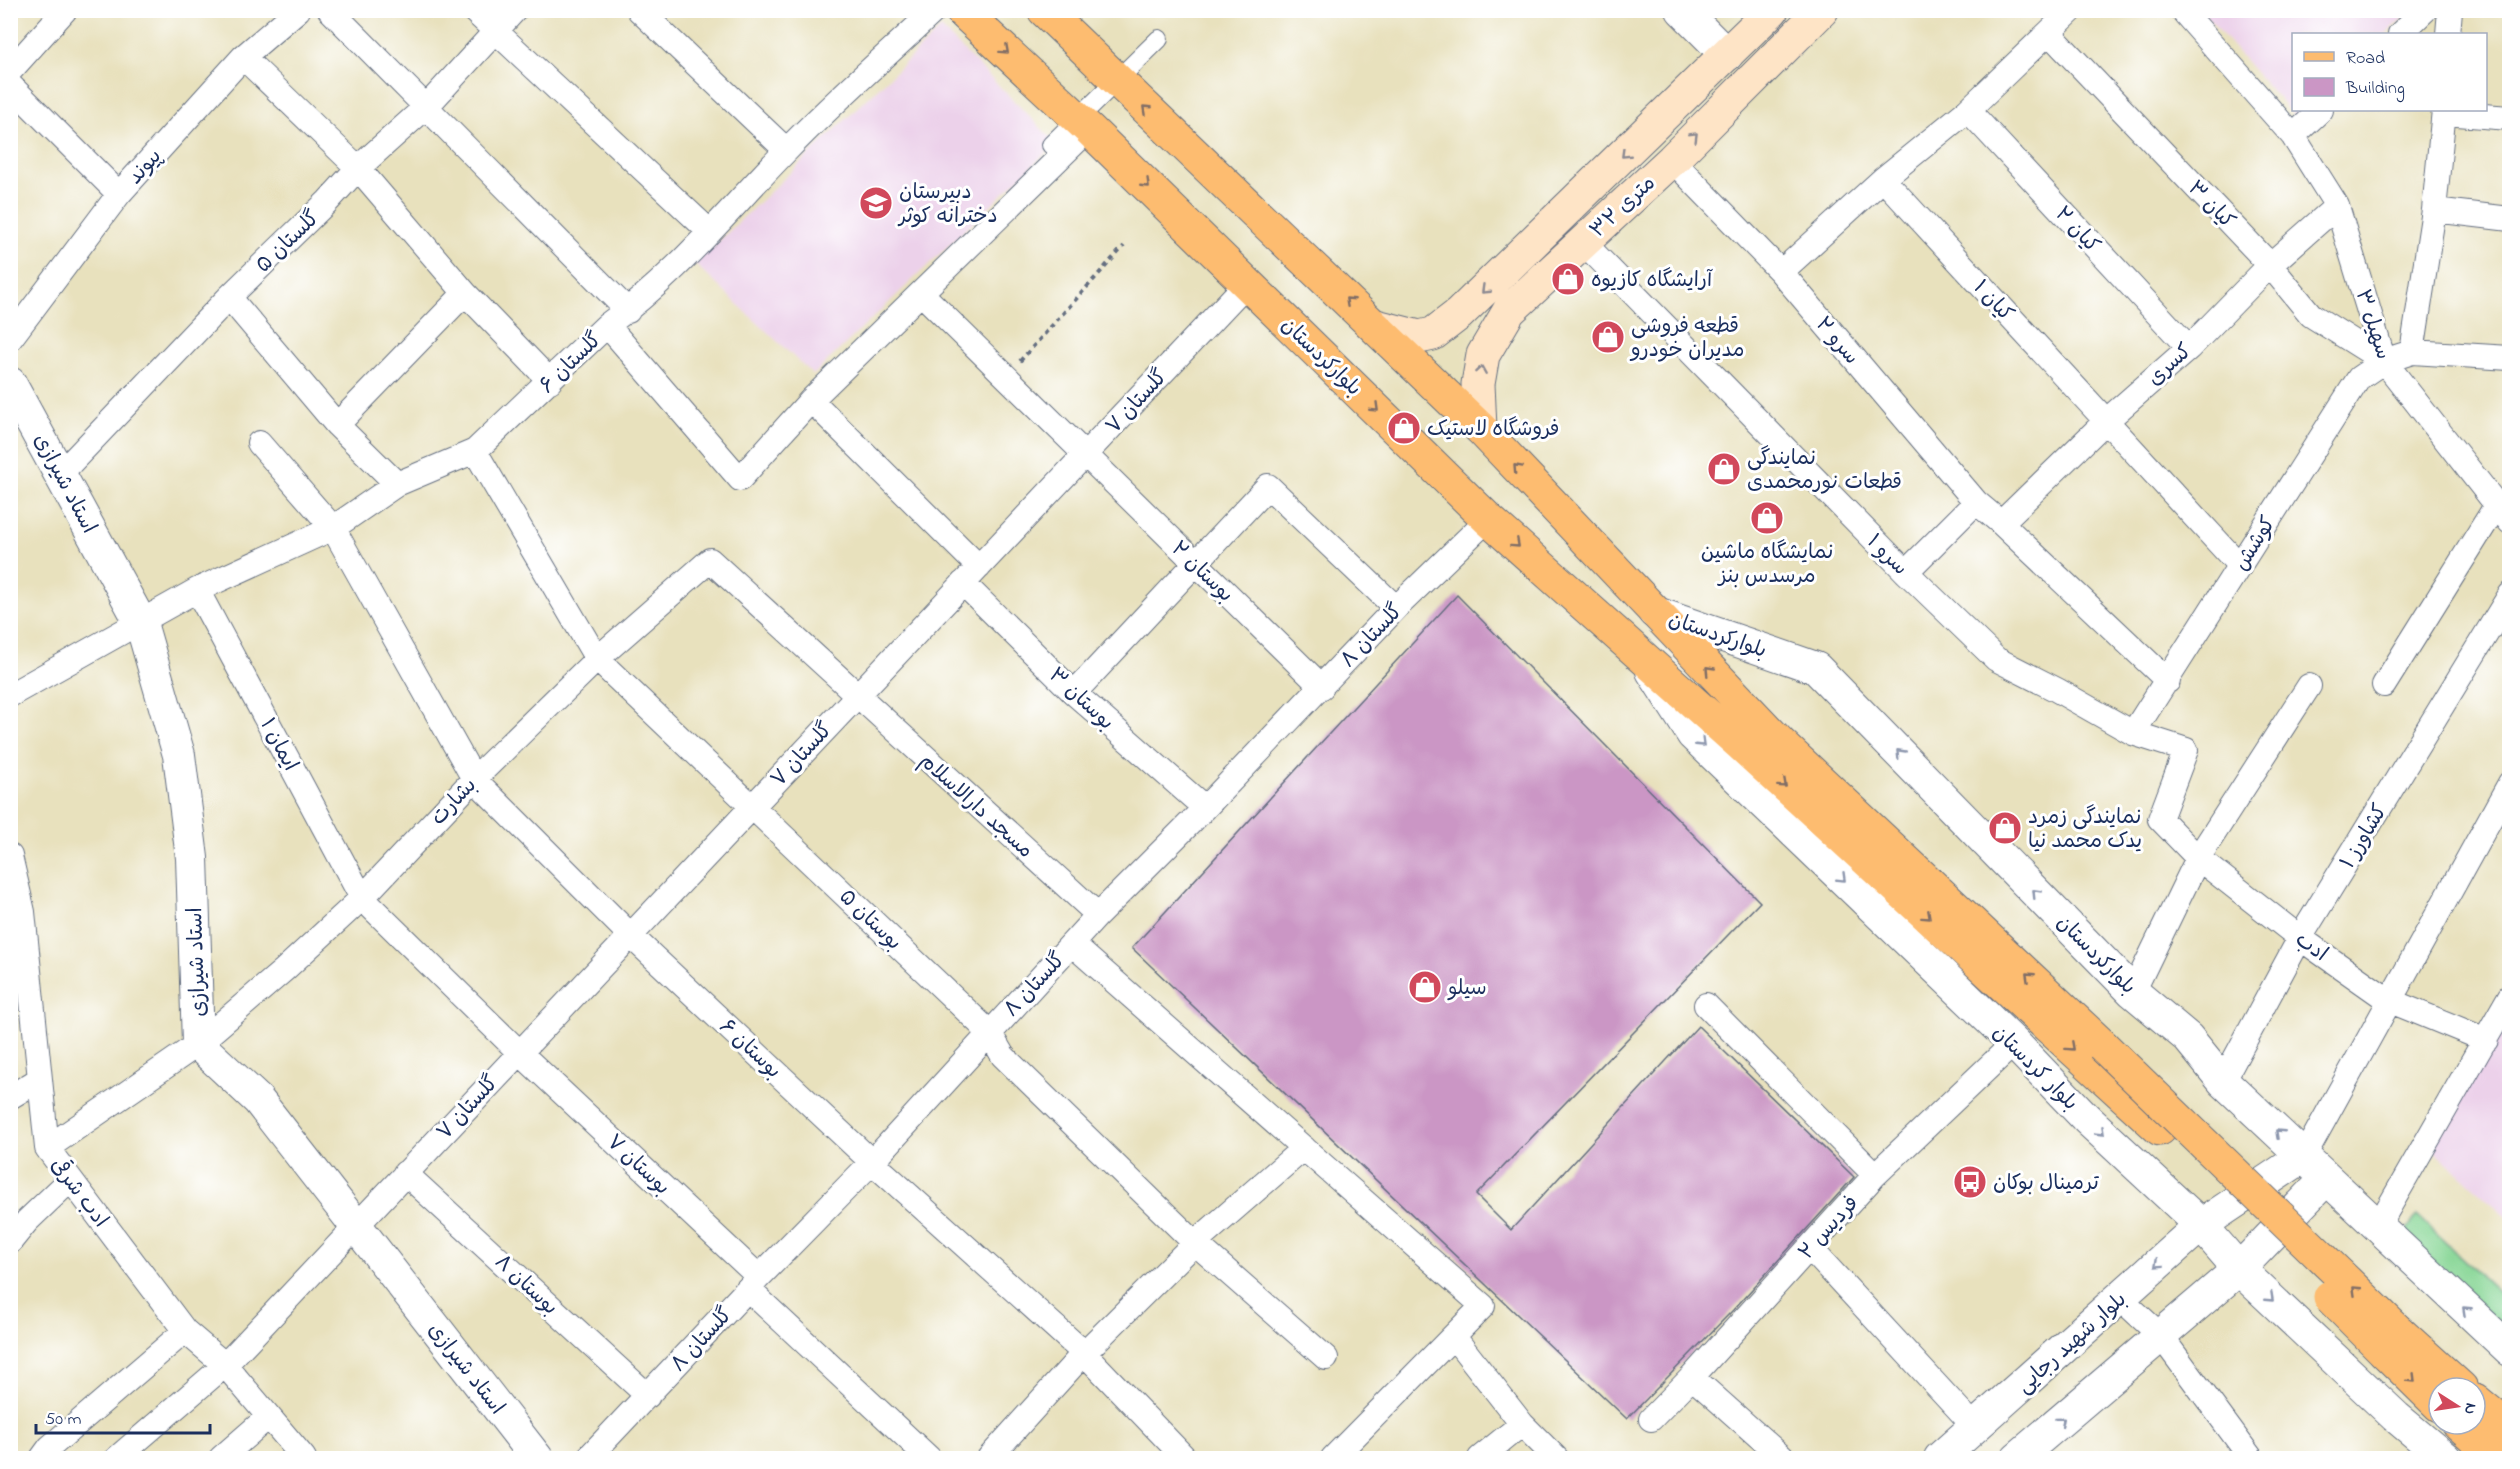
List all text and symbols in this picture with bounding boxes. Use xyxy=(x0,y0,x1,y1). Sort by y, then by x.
legend xyxy=(2292,33,2487,111)
one-way arrow xyxy=(998,43,1008,54)
text: Road xyxy=(2346,46,2385,72)
text: Building xyxy=(2345,76,2405,103)
one-way arrow xyxy=(1143,105,1153,116)
one-way arrow xyxy=(1687,133,1698,144)
street label: پیوند xyxy=(121,143,170,192)
one-way arrow xyxy=(1622,147,1633,158)
street label: ۳۲ متری xyxy=(1584,169,1663,246)
street label: کیان ۳ xyxy=(2180,174,2241,236)
one-way arrow xyxy=(1138,177,1149,188)
place label: دبیرستان دخترانه کوثر xyxy=(897,178,998,232)
school or university icon: دبیرستان دخترانه کوثر xyxy=(858,185,894,221)
street label: کیان ۲ xyxy=(2047,200,2106,260)
street label: گلستان ۵ xyxy=(250,204,327,281)
shop icon: آرایشگاه کازیوه xyxy=(1550,261,1586,297)
place label: آرایشگاه کازیوه xyxy=(1591,266,1713,296)
street label: کیان ۱ xyxy=(1965,274,2020,329)
one-way arrow xyxy=(1481,282,1492,293)
street label: سهیل ۳ xyxy=(2347,286,2397,363)
one-way arrow xyxy=(1345,297,1356,308)
street label: بلوارکردستان xyxy=(1274,311,1368,404)
street label: سرو ۲ xyxy=(1808,311,1865,372)
place label: قطعه فروشی مدیران خودرو xyxy=(1629,312,1744,366)
shop icon: قطعه فروشی مدیران خودرو xyxy=(1590,319,1626,355)
street label: گلستان ۶ xyxy=(533,326,609,401)
street label: کسری xyxy=(2141,337,2199,394)
street label: گلستان ۷ xyxy=(1100,363,1175,441)
one-way arrow xyxy=(1474,365,1486,375)
one-way arrow xyxy=(1368,401,1379,412)
shop icon: فروشگاه لاستیک xyxy=(1386,410,1422,446)
place label: فروشگاه لاستیک xyxy=(1427,415,1560,445)
street label: استاد شیرازی xyxy=(25,429,103,539)
place label: نمایندگی قطعات نورمحمدی xyxy=(1747,444,1902,498)
shop icon: نمایندگی قطعات نورمحمدی xyxy=(1706,451,1742,487)
one-way arrow xyxy=(1513,464,1524,474)
shop icon: نمایشگاه ماشین مرسدس بنز xyxy=(1749,500,1785,536)
street label: کوشش xyxy=(2227,511,2284,577)
street label: سرو ۱ xyxy=(1859,528,1914,583)
street label: بوستان ۲ xyxy=(1164,535,1240,610)
one-way arrow xyxy=(1509,537,1519,548)
place label: نمایشگاه ماشین مرسدس بنز xyxy=(1701,538,1833,592)
street label: گلستان ۸ xyxy=(1334,598,1411,675)
street label: بلوارکردستان xyxy=(1664,605,1770,667)
street label: بوستان ۳ xyxy=(1041,661,1120,738)
one-way arrow xyxy=(1706,666,1717,677)
street label: ایمان ۱ xyxy=(252,713,305,777)
street label: گلستان ۷ xyxy=(765,716,840,794)
one-way arrow xyxy=(1694,736,1705,747)
street label: مسجد دارالاسلام xyxy=(912,747,1039,866)
one-way arrow xyxy=(1896,750,1907,761)
street label: بشارت xyxy=(425,772,484,833)
one-way arrow xyxy=(1777,777,1787,788)
street label: کشاورز ۱ xyxy=(2334,799,2396,875)
place label: نمایندگی زمرد یدک محمد نیا xyxy=(2028,803,2142,857)
shop icon: نمایندگی زمرد یدک محمد نیا xyxy=(1987,810,2023,846)
one-way arrow xyxy=(1834,871,1845,882)
street label: بوستان ۵ xyxy=(831,883,908,958)
one-way arrow xyxy=(2032,889,2043,899)
street label: استاد شیرازی xyxy=(181,907,215,1017)
one-way arrow xyxy=(1920,909,1931,920)
street label: بلوارکردستان xyxy=(2049,909,2142,1002)
street label: ادب xyxy=(2288,926,2333,970)
street label: گلستان ۸ xyxy=(998,946,1073,1024)
shop icon: سیلو xyxy=(1407,969,1443,1005)
one-way arrow xyxy=(2025,972,2036,983)
place label: سیلو xyxy=(1447,974,1487,1004)
street label: بوستان ۶ xyxy=(712,1013,787,1086)
street label: بلوار کردستان xyxy=(1985,1019,2084,1118)
one-way arrow xyxy=(2064,1040,2075,1051)
street label: گلستان ۷ xyxy=(431,1069,506,1147)
one-way arrow xyxy=(2094,1125,2105,1136)
street label: بوستان ۷ xyxy=(599,1128,676,1203)
one-way arrow xyxy=(2275,1129,2286,1140)
street label: ادب شرقی xyxy=(42,1152,115,1234)
bus stop icon: ترمینال بوکان xyxy=(1952,1164,1988,1200)
place label: ترمینال بوکان xyxy=(1993,1169,2100,1199)
street label: فردیس ۲ xyxy=(1792,1190,1867,1267)
street label: بوستان ۸ xyxy=(487,1248,564,1323)
one-way arrow xyxy=(2154,1257,2165,1268)
street label: بلوار شهید رجایی xyxy=(2011,1286,2134,1401)
one-way arrow xyxy=(2352,1287,2363,1298)
one-way arrow xyxy=(2263,1291,2274,1302)
street label: گلستان ۸ xyxy=(665,1301,740,1379)
one-way arrow xyxy=(2463,1306,2473,1317)
street label: استاد شیرازی xyxy=(420,1317,511,1422)
one-way arrow xyxy=(2405,1371,2416,1382)
north arrow xyxy=(2427,1376,2487,1436)
scale bar xyxy=(36,1397,210,1435)
text: N xyxy=(2457,1401,2483,1417)
text: 50 m xyxy=(45,1407,82,1433)
one-way arrow xyxy=(2054,1417,2065,1428)

